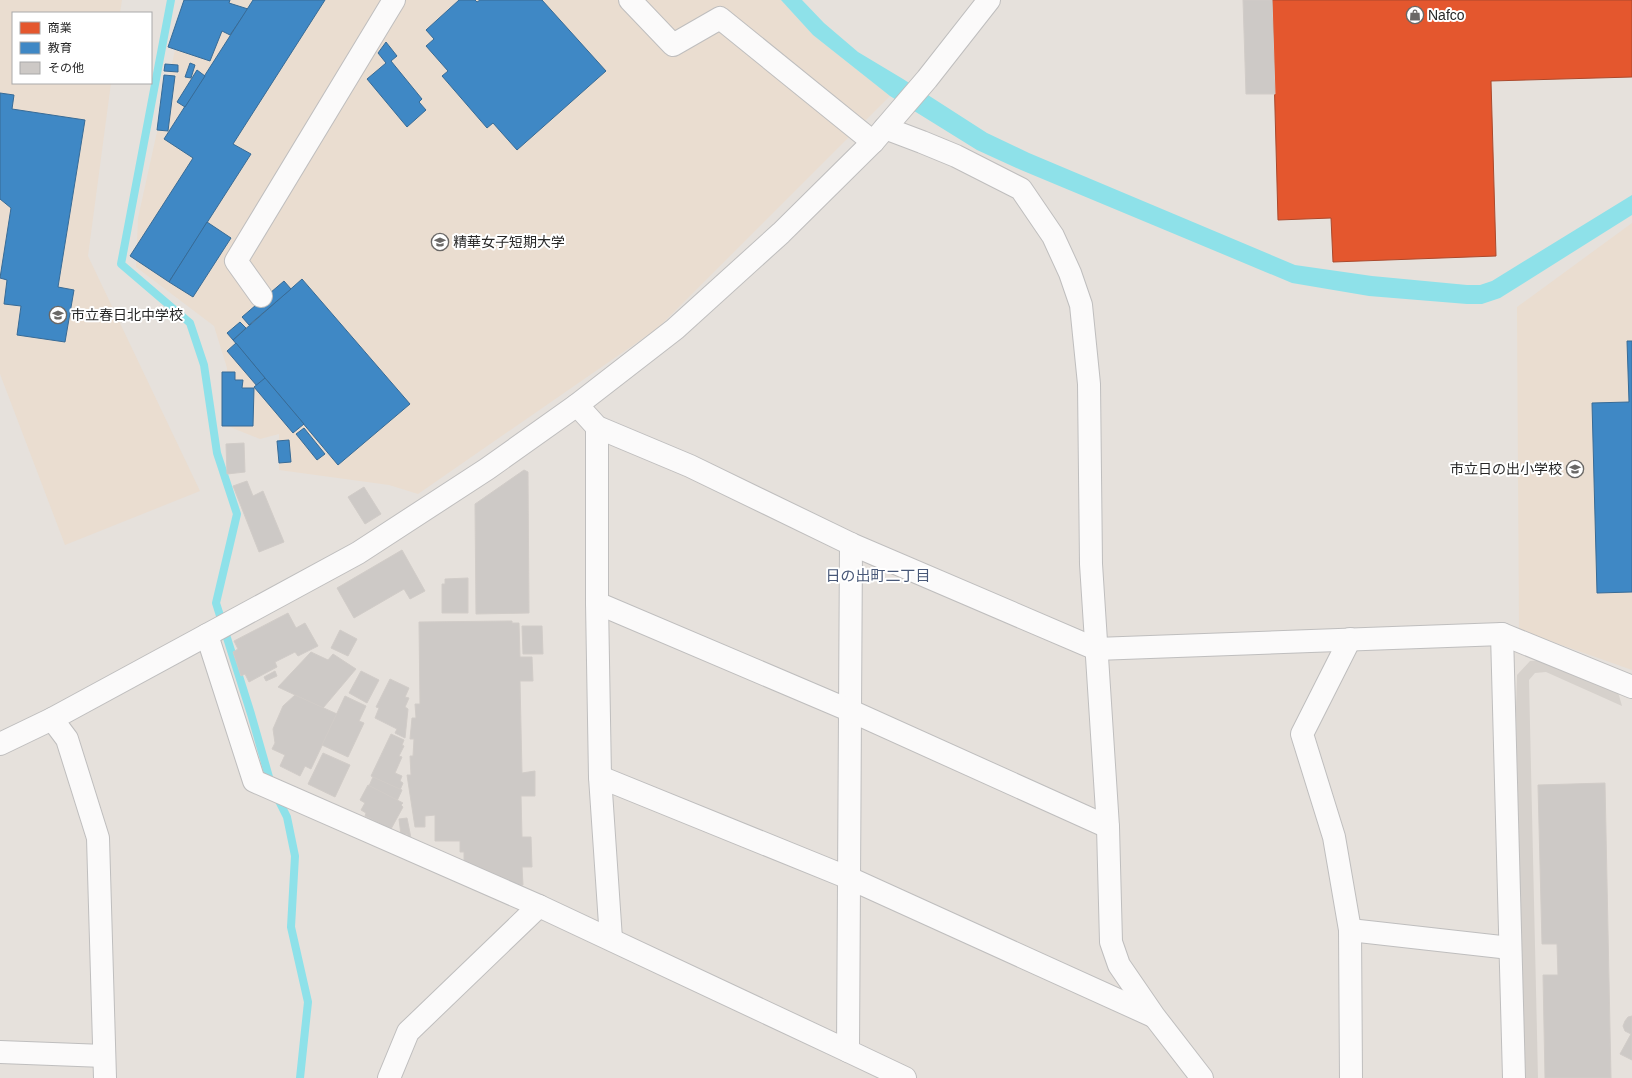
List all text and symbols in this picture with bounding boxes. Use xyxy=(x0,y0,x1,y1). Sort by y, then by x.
shop icon: Nafco xyxy=(1405,5,1425,25)
place label: Nafco xyxy=(1428,7,1465,23)
legend xyxy=(12,12,152,84)
text: 商業 xyxy=(48,21,72,35)
text: 教育 xyxy=(48,41,72,55)
text: その他 xyxy=(48,61,84,75)
school or university icon: 精華女子短期大学 xyxy=(430,232,450,252)
place label: 精華女子短期大学 xyxy=(453,234,565,250)
school or university icon: 市立春日北中学校 xyxy=(48,305,68,325)
place label: 市立春日北中学校 xyxy=(71,307,183,323)
school or university icon: 市立日の出小学校 xyxy=(1565,459,1585,479)
place label: 市立日の出小学校 xyxy=(1450,461,1562,477)
district label: 日の出町二丁目 xyxy=(825,567,931,584)

